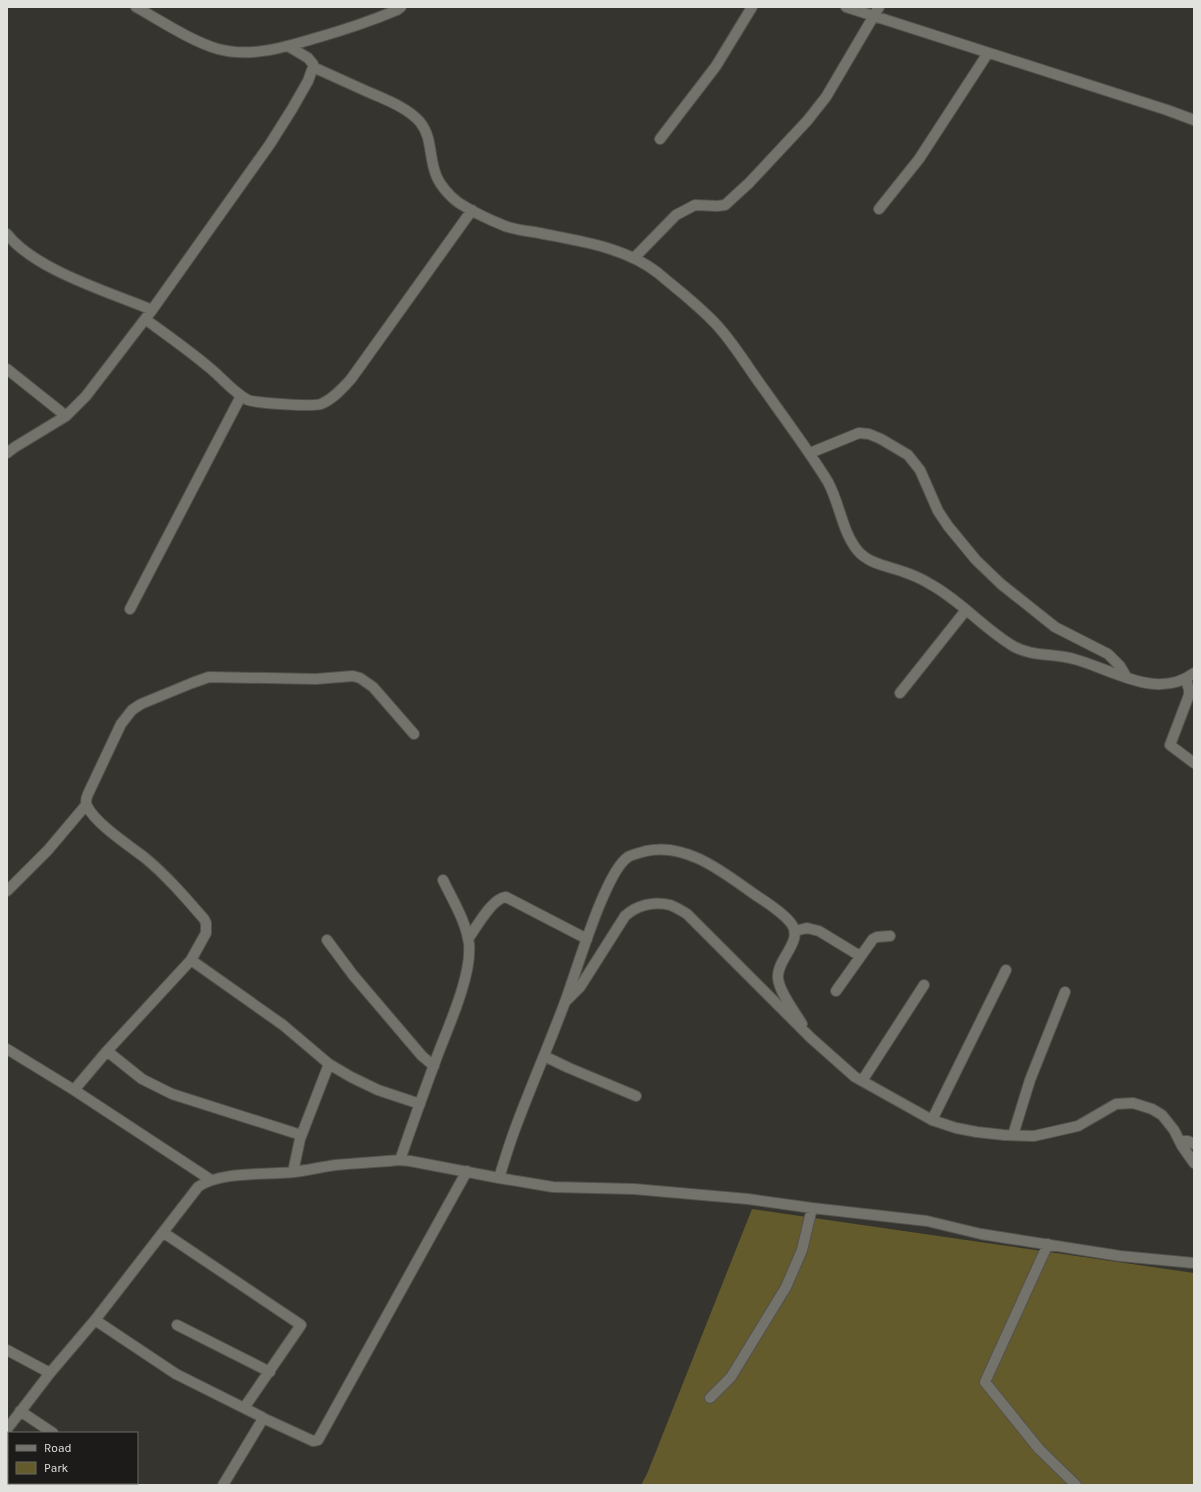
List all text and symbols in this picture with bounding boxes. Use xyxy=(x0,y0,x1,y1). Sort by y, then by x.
legend xyxy=(8,1432,138,1484)
text: Road xyxy=(44,1441,72,1455)
text: Park xyxy=(44,1461,69,1475)

